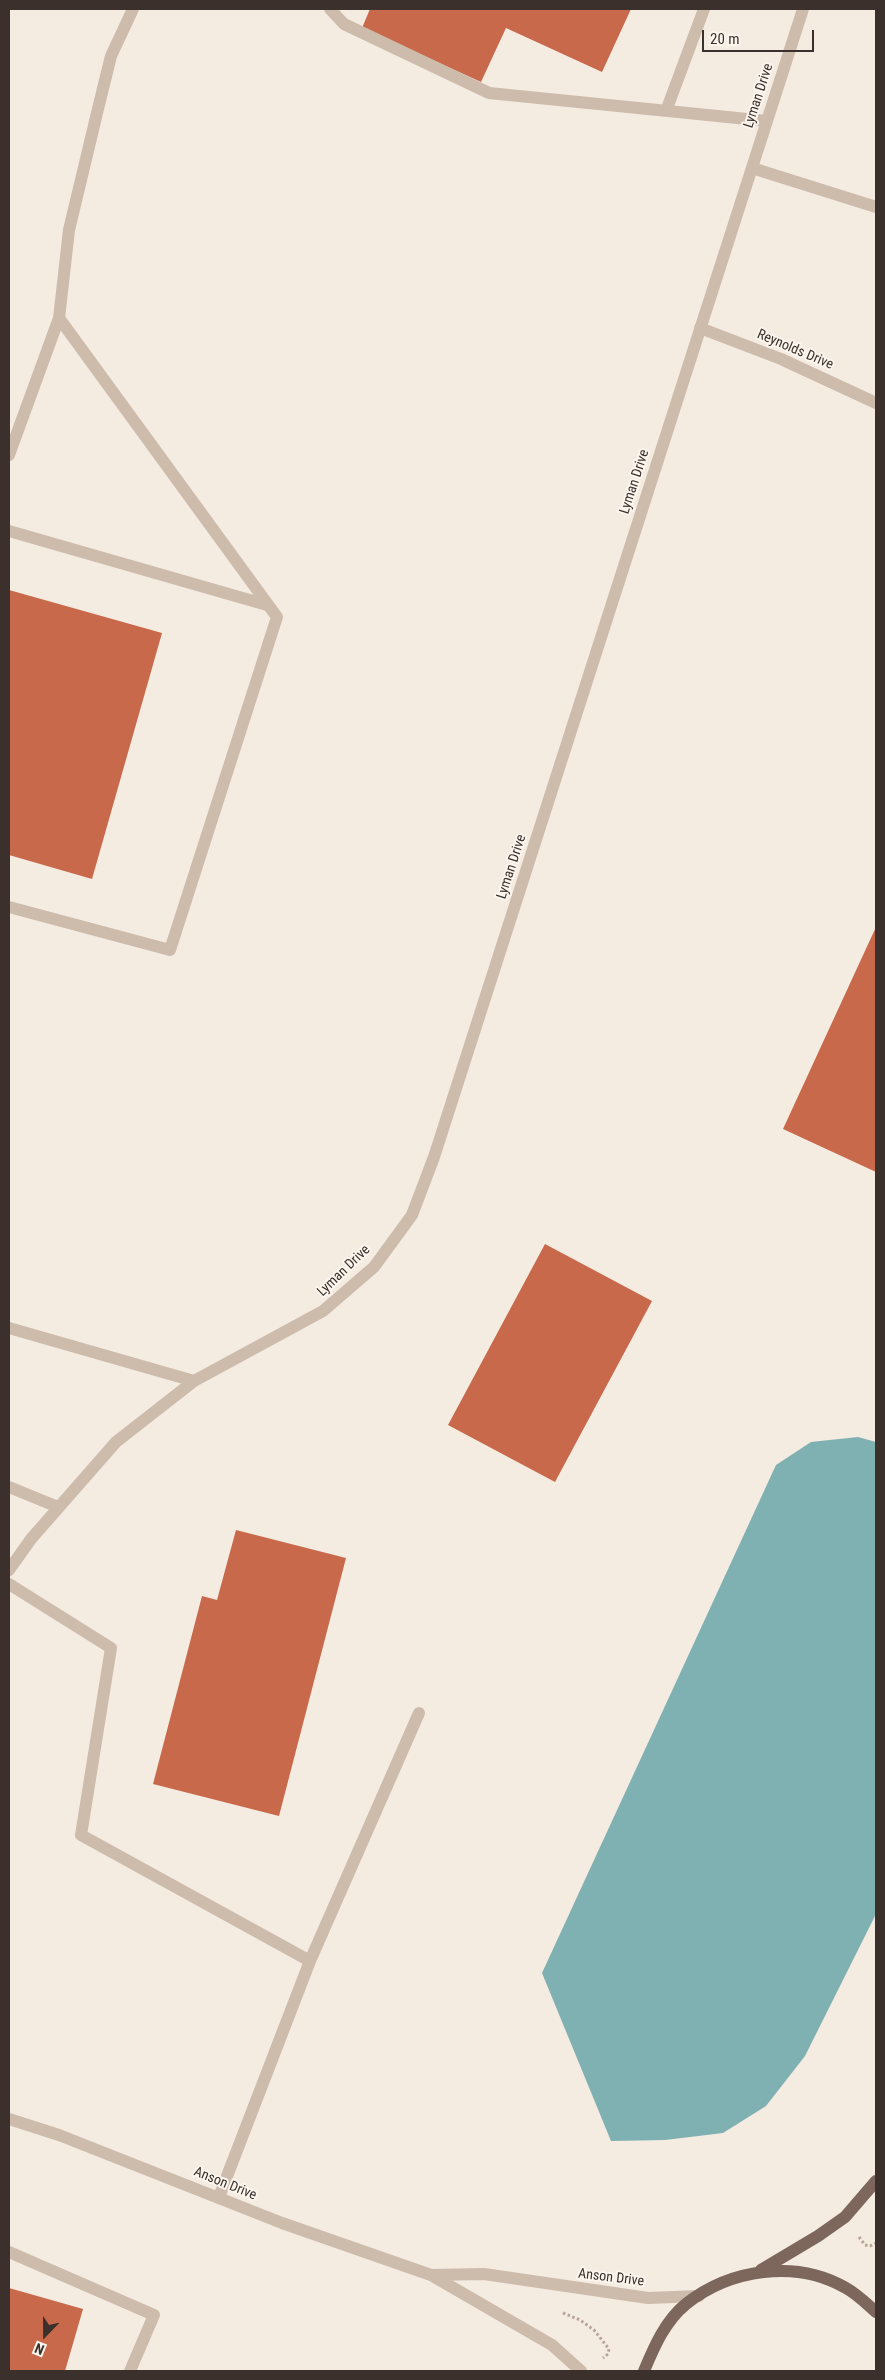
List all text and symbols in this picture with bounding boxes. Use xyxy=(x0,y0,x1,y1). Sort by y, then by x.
scale bar xyxy=(705,20,818,52)
text: 20 m xyxy=(710,30,740,48)
street label: Lyman Drive xyxy=(741,62,777,130)
street label: Reynolds Drive xyxy=(754,326,836,374)
street label: Lyman Drive xyxy=(617,448,653,516)
street label: Lyman Drive xyxy=(494,833,530,901)
street label: Lyman Drive xyxy=(314,1242,374,1300)
street label: Anson Drive xyxy=(191,2164,259,2204)
street label: Anson Drive xyxy=(577,2266,645,2290)
north arrow xyxy=(20,2310,70,2360)
text: N xyxy=(32,2340,46,2358)

